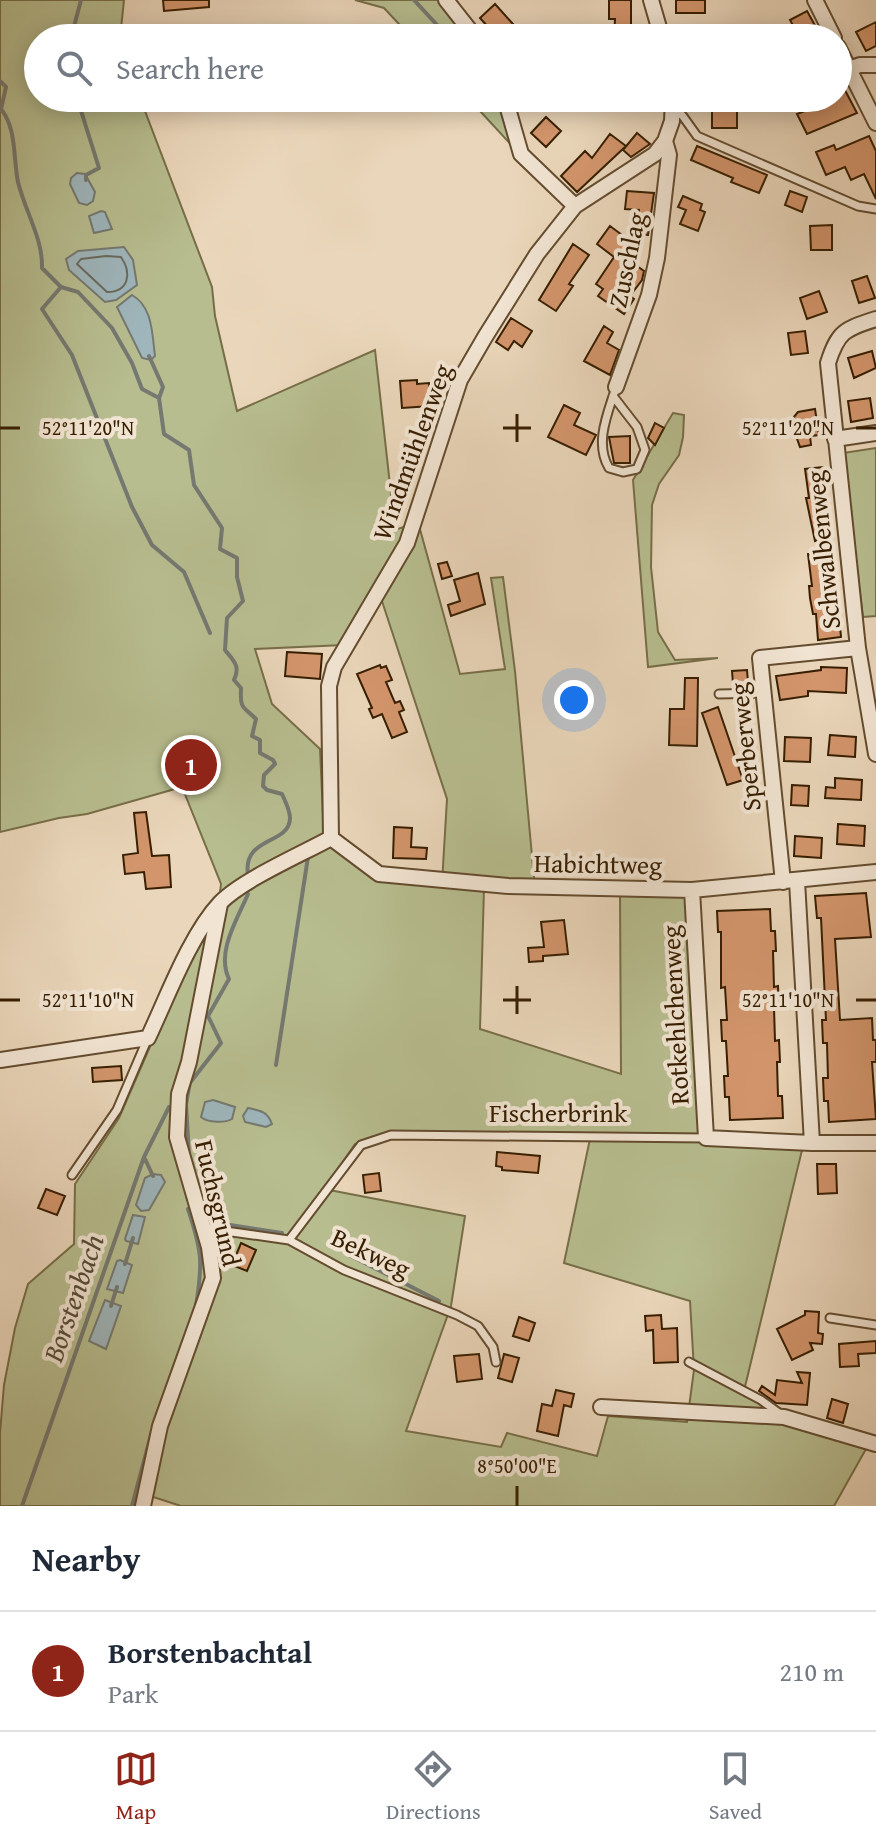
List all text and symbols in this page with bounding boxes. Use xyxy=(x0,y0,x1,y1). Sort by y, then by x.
search box xyxy=(24,24,852,112)
icon: search xyxy=(52,46,96,90)
text: Search here xyxy=(116,46,264,90)
street label: Zuschlag xyxy=(597,209,656,311)
street label: Windmühlenweg xyxy=(362,358,462,545)
text: 52°11'20"N xyxy=(42,413,134,442)
text: 52°11'20"N xyxy=(742,413,834,442)
street label: Schwalbenweg xyxy=(795,469,850,631)
your location xyxy=(554,680,594,720)
street label: Sperberweg xyxy=(718,681,771,813)
pin: 1 xyxy=(165,735,217,795)
street label: Habichtweg xyxy=(534,843,663,884)
street label: Rotkehlchenweg xyxy=(650,924,699,1106)
text: 52°11'10"N xyxy=(42,985,134,1014)
text: 52°11'10"N xyxy=(742,985,834,1014)
street label: Fischerbrink xyxy=(489,1093,628,1132)
street label: Fuchsgrund xyxy=(185,1136,252,1270)
street label: Bekweg xyxy=(325,1217,417,1288)
water label: Borstenbach xyxy=(31,1229,113,1368)
text: 8°50'00"E xyxy=(477,1451,557,1480)
text: Nearby xyxy=(32,1534,141,1583)
text: Borstenbachtal xyxy=(108,1630,312,1674)
text: 1 xyxy=(51,1652,65,1691)
text: 210 m xyxy=(779,1652,844,1691)
text: Park xyxy=(108,1674,158,1713)
tab: Map xyxy=(114,1747,158,1827)
tab: Directions xyxy=(386,1747,481,1827)
tab: Saved xyxy=(709,1747,762,1827)

